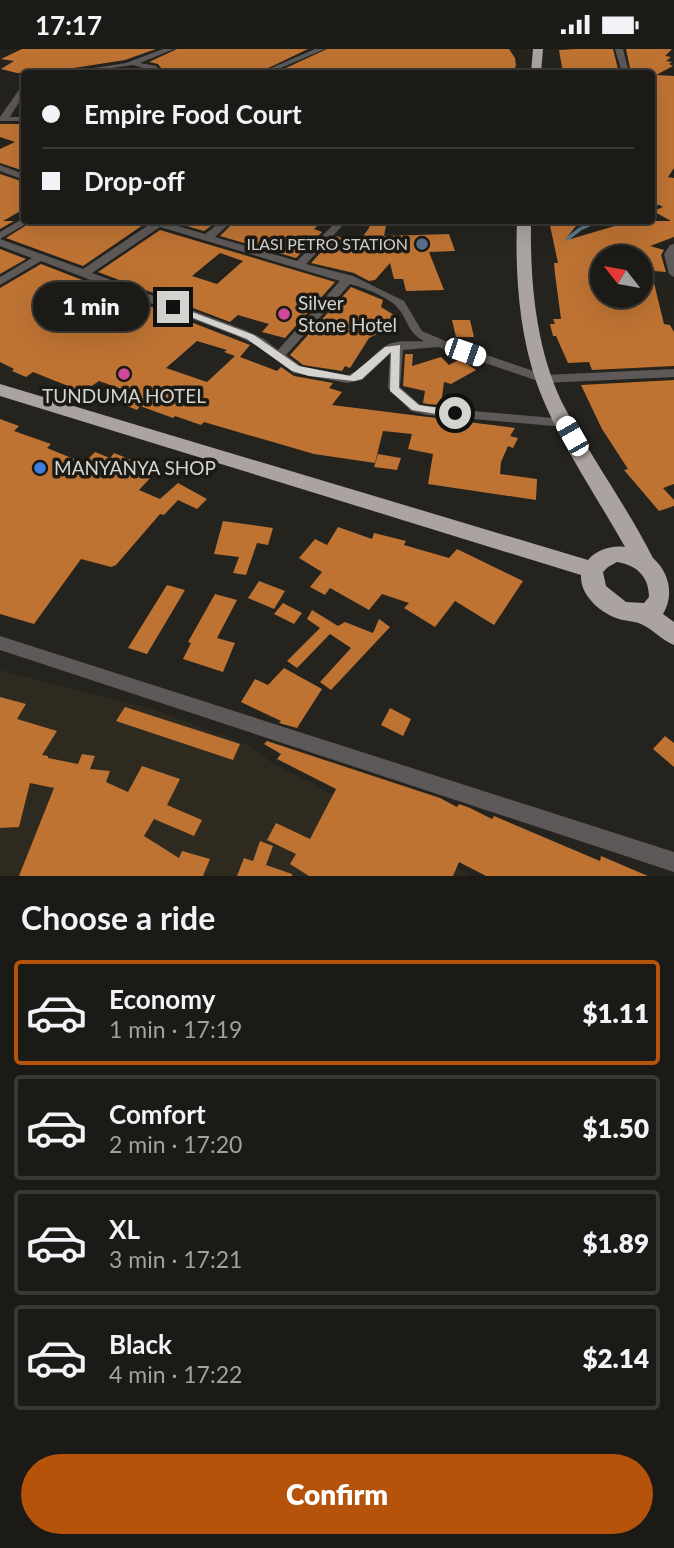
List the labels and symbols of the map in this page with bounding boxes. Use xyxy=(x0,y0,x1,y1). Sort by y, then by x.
place label: ILASI PETRO STATION xyxy=(246,234,408,253)
marker: ILASI PETRO STATION xyxy=(414,236,430,252)
north arrow xyxy=(590,245,653,308)
callout: 1 min xyxy=(33,282,148,331)
route end xyxy=(157,291,189,323)
place label: Silver Stone Hotel xyxy=(298,291,397,336)
marker: Silver Stone Hotel xyxy=(276,306,292,322)
car xyxy=(442,335,489,369)
marker: TUNDUMA HOTEL xyxy=(116,366,132,382)
place label: TUNDUMA HOTEL xyxy=(42,384,206,407)
route start xyxy=(439,397,471,429)
car xyxy=(553,413,592,459)
place label: MANYANYA SHOP xyxy=(54,456,216,479)
marker: MANYANYA SHOP xyxy=(32,460,48,476)

